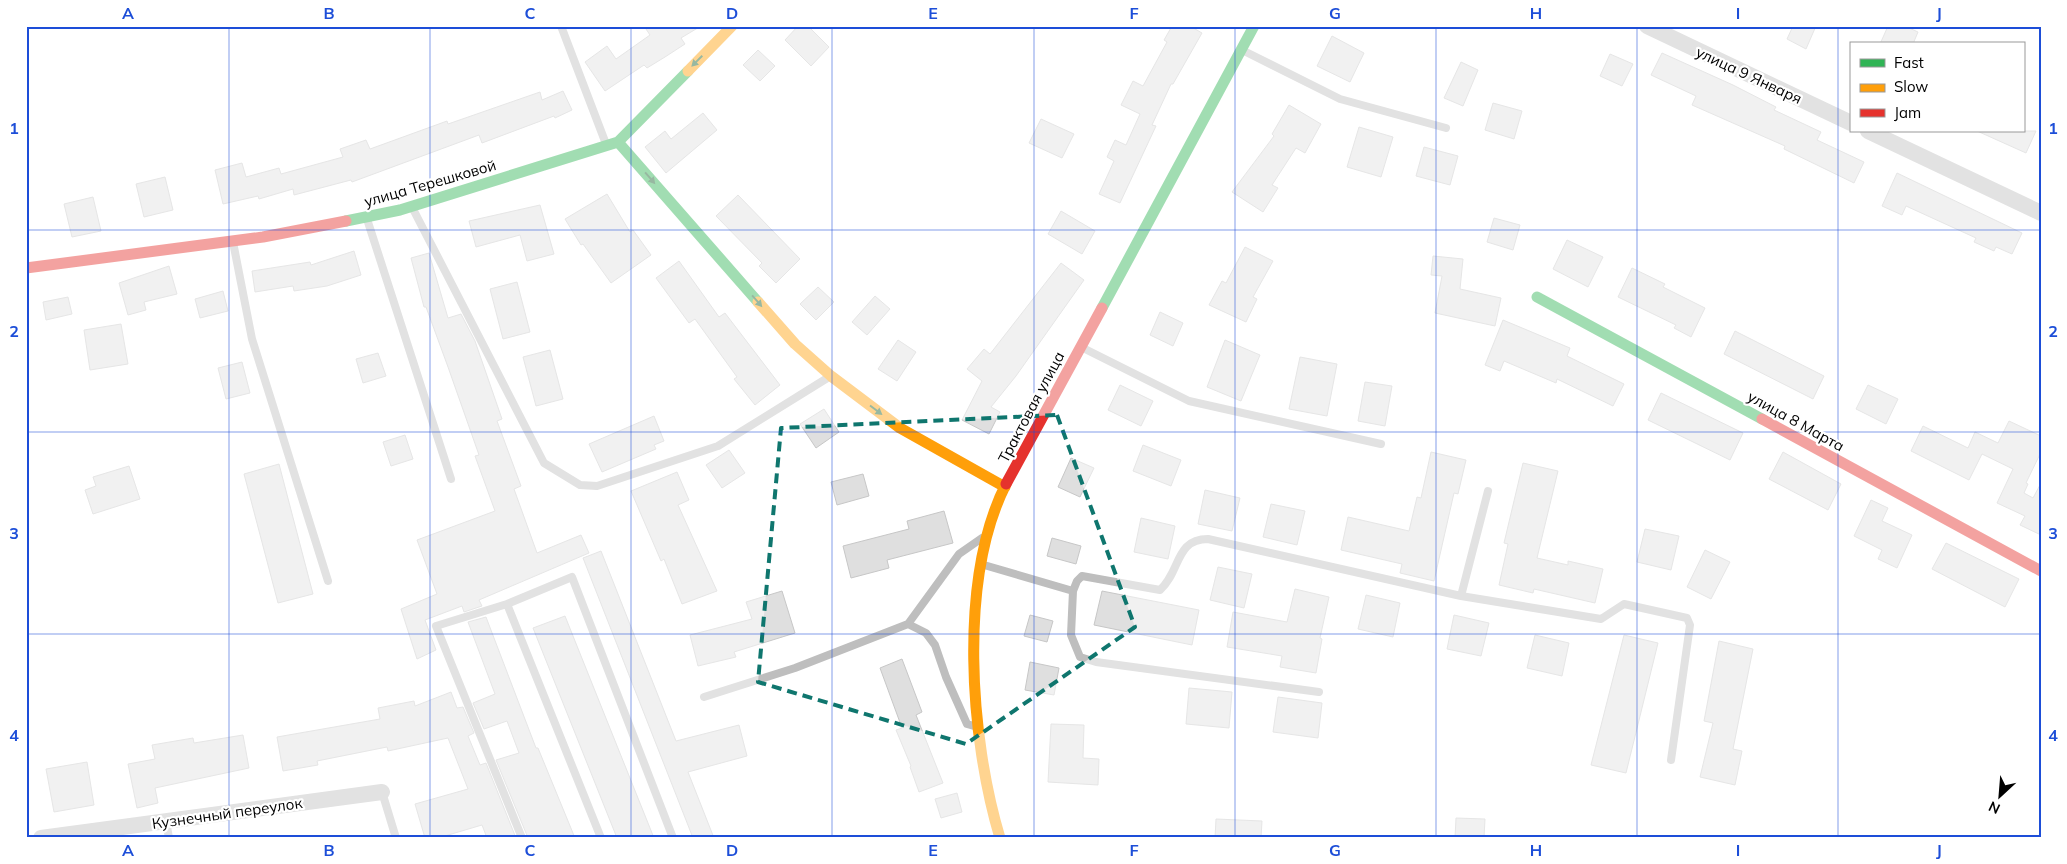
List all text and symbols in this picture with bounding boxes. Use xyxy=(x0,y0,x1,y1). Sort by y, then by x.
text: A xyxy=(122,3,134,23)
text: B xyxy=(323,3,335,23)
text: C xyxy=(525,3,536,23)
text: D xyxy=(726,3,738,23)
text: E xyxy=(928,3,938,23)
text: F xyxy=(1129,3,1139,23)
text: G xyxy=(1329,3,1341,23)
text: H xyxy=(1530,3,1542,23)
text: I xyxy=(1736,3,1740,23)
text: J xyxy=(1936,3,1942,23)
street label: улица 9 Января xyxy=(1693,42,1805,108)
legend xyxy=(1850,42,2024,132)
text: Fast xyxy=(1894,53,1924,72)
one-way arrow xyxy=(692,55,704,67)
text: Slow xyxy=(1894,77,1928,96)
text: Jam xyxy=(1894,103,1921,122)
text: 1 xyxy=(9,118,19,138)
text: 1 xyxy=(2048,118,2058,138)
street label: улица Терешковой xyxy=(362,155,498,211)
one-way arrow xyxy=(644,172,656,184)
one-way arrow xyxy=(751,294,763,306)
text: 2 xyxy=(9,321,19,341)
text: 2 xyxy=(2048,321,2058,341)
street label: Трактовая улица xyxy=(994,348,1068,466)
street label: улица 8 Марта xyxy=(1744,387,1848,455)
one-way arrow xyxy=(869,405,882,416)
text: 3 xyxy=(9,523,19,543)
text: 3 xyxy=(2048,523,2058,543)
text: 4 xyxy=(9,725,19,745)
text: 4 xyxy=(2048,725,2058,745)
north arrow xyxy=(1974,772,2024,822)
street label: Кузнечный переулок xyxy=(151,793,304,833)
text: N xyxy=(1986,797,2003,818)
text: A xyxy=(122,840,134,860)
text: B xyxy=(323,840,335,860)
text: C xyxy=(525,840,536,860)
text: D xyxy=(726,840,738,860)
text: E xyxy=(928,840,938,860)
text: F xyxy=(1129,840,1139,860)
text: G xyxy=(1329,840,1341,860)
text: H xyxy=(1530,840,1542,860)
text: I xyxy=(1736,840,1740,860)
text: J xyxy=(1936,840,1942,860)

